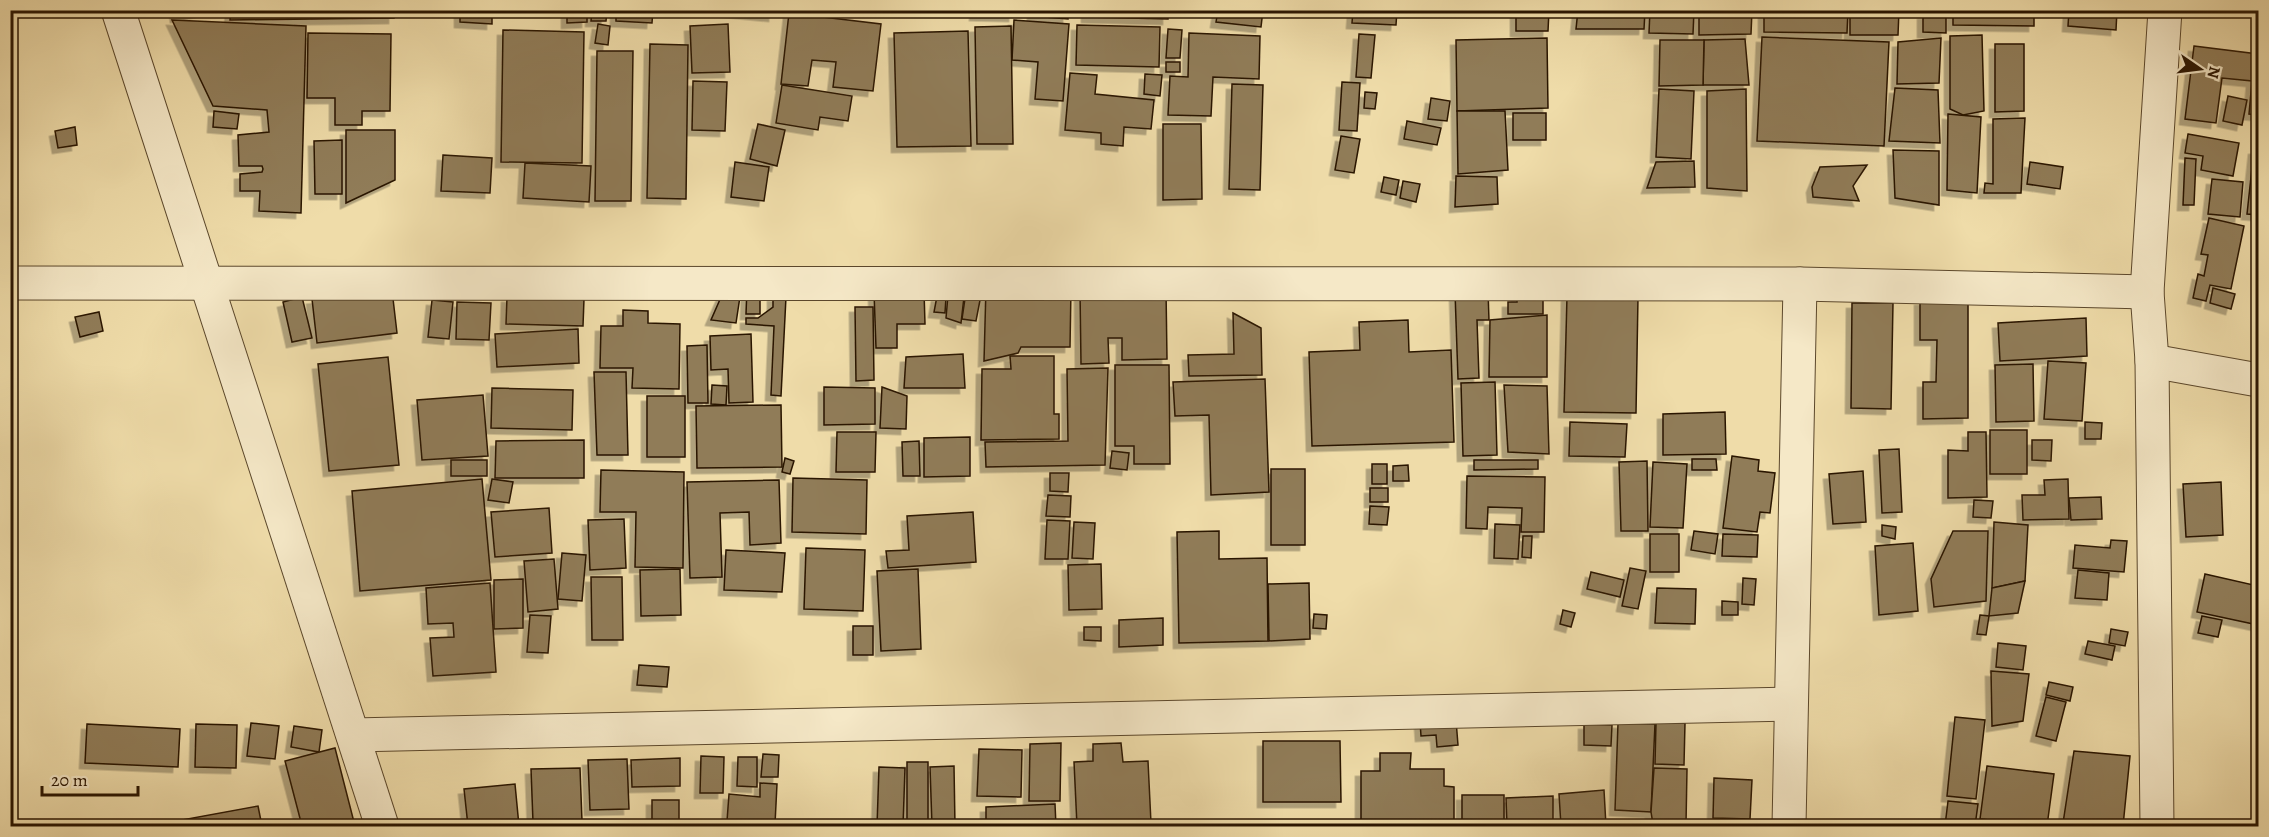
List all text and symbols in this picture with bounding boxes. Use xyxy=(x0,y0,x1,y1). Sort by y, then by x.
north arrow xyxy=(2170,39,2230,99)
text: N xyxy=(2201,64,2226,81)
scale bar xyxy=(42,759,138,797)
text: 20 m xyxy=(51,768,88,792)

